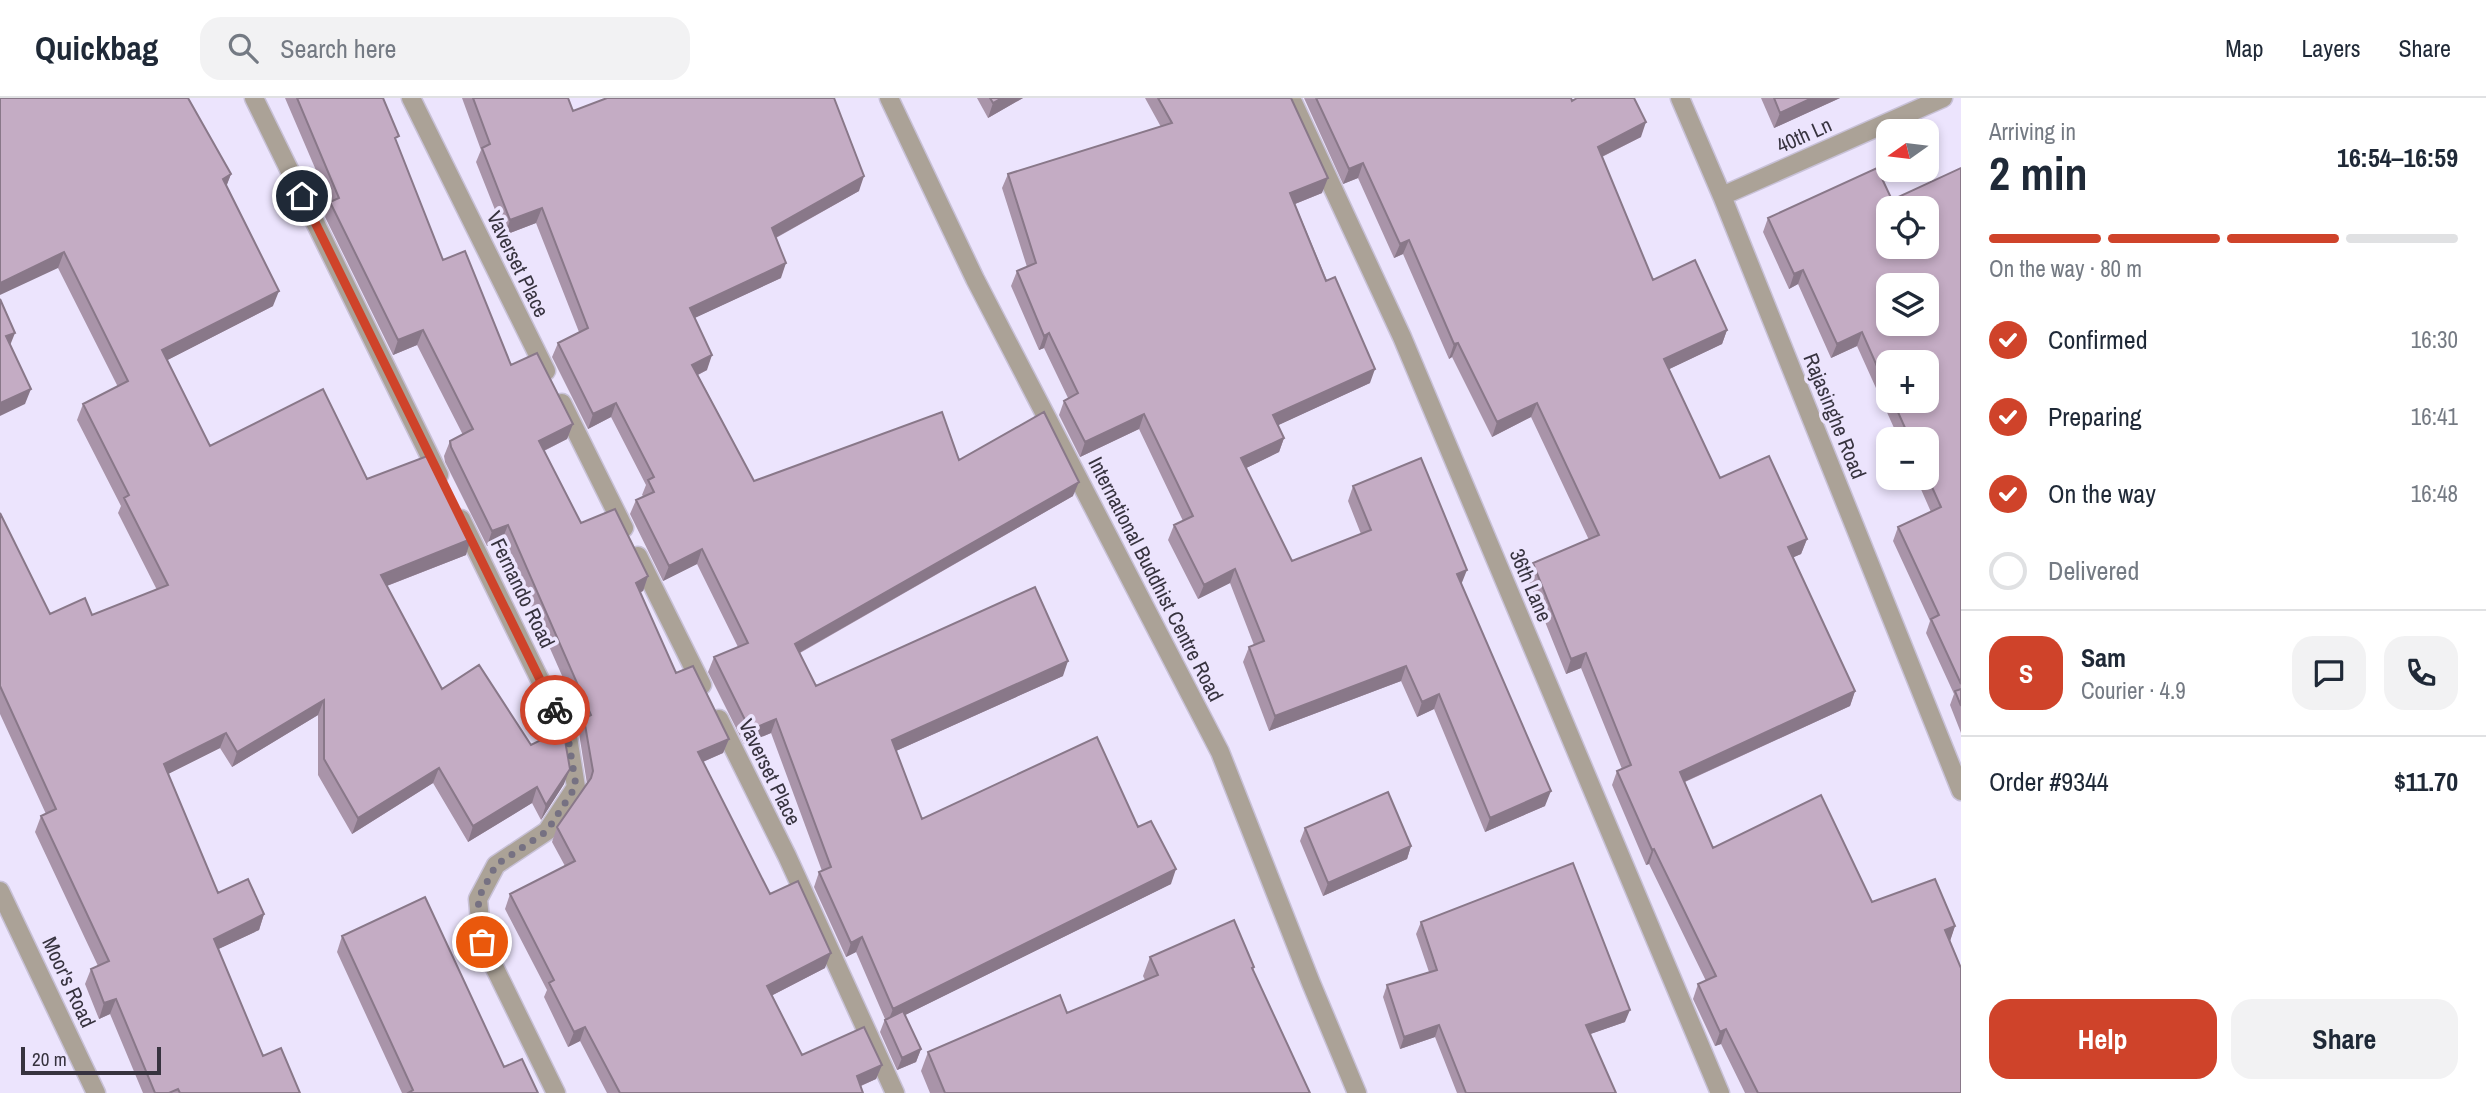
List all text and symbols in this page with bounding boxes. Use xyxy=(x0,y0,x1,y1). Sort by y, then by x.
search box xyxy=(200,17,690,80)
text: Quickbag xyxy=(35,26,158,70)
icon: search xyxy=(224,29,262,67)
text: Search here xyxy=(280,31,396,66)
text: Map xyxy=(2225,32,2263,64)
text: Layers xyxy=(2301,32,2360,64)
text: Share xyxy=(2398,32,2451,64)
street label: 40th Ln xyxy=(1772,110,1836,160)
text: Arriving in xyxy=(1989,116,2076,147)
north arrow xyxy=(1876,119,1939,182)
map controls xyxy=(1876,119,1939,490)
text: 16:54–16:59 xyxy=(2337,140,2458,175)
text: 2 min xyxy=(1989,142,2088,204)
pin xyxy=(272,166,332,226)
icon: home xyxy=(283,177,321,215)
button: locate xyxy=(1876,196,1939,259)
street label: Vaverset Place xyxy=(480,206,556,322)
text: On the way · 80 m xyxy=(1989,253,2142,284)
button: layers xyxy=(1876,273,1939,336)
icon: check xyxy=(1989,321,2027,359)
text: Confirmed xyxy=(2048,322,2148,357)
text: 16:30 xyxy=(2411,324,2458,355)
street label: Rajasinghe Road xyxy=(1797,349,1873,483)
button: + xyxy=(1876,350,1939,413)
icon: check xyxy=(1989,398,2027,436)
text: Preparing xyxy=(2048,399,2142,434)
text: 16:41 xyxy=(2411,401,2458,432)
button: − xyxy=(1876,427,1939,490)
street label: International Buddhist Centre Road xyxy=(1082,452,1230,706)
icon: check xyxy=(1989,475,2027,513)
text: On the way xyxy=(2048,476,2156,511)
text: 16:48 xyxy=(2411,478,2458,509)
street label: Fernando Road xyxy=(484,533,562,653)
street label: 36th Lane xyxy=(1503,544,1559,626)
text: Delivered xyxy=(2048,553,2139,588)
button: chat xyxy=(2292,636,2366,710)
button: phone xyxy=(2384,636,2458,710)
text: Sam xyxy=(2081,640,2126,675)
text: S xyxy=(2019,656,2033,691)
courier xyxy=(520,675,590,745)
text: Courier · 4.9 xyxy=(2081,675,2186,706)
icon: bike xyxy=(536,691,574,729)
street label: Vaverset Place xyxy=(732,714,808,830)
text: Order #9344 xyxy=(1989,764,2109,799)
text: $11.70 xyxy=(2394,764,2458,799)
pin xyxy=(452,912,512,972)
icon: bag xyxy=(463,923,501,961)
street label: Moor's Road xyxy=(35,932,103,1032)
button: Help xyxy=(1989,999,2217,1079)
button: Share xyxy=(2231,999,2458,1079)
scale bar xyxy=(21,1044,161,1076)
text: 20 m xyxy=(32,1046,67,1072)

